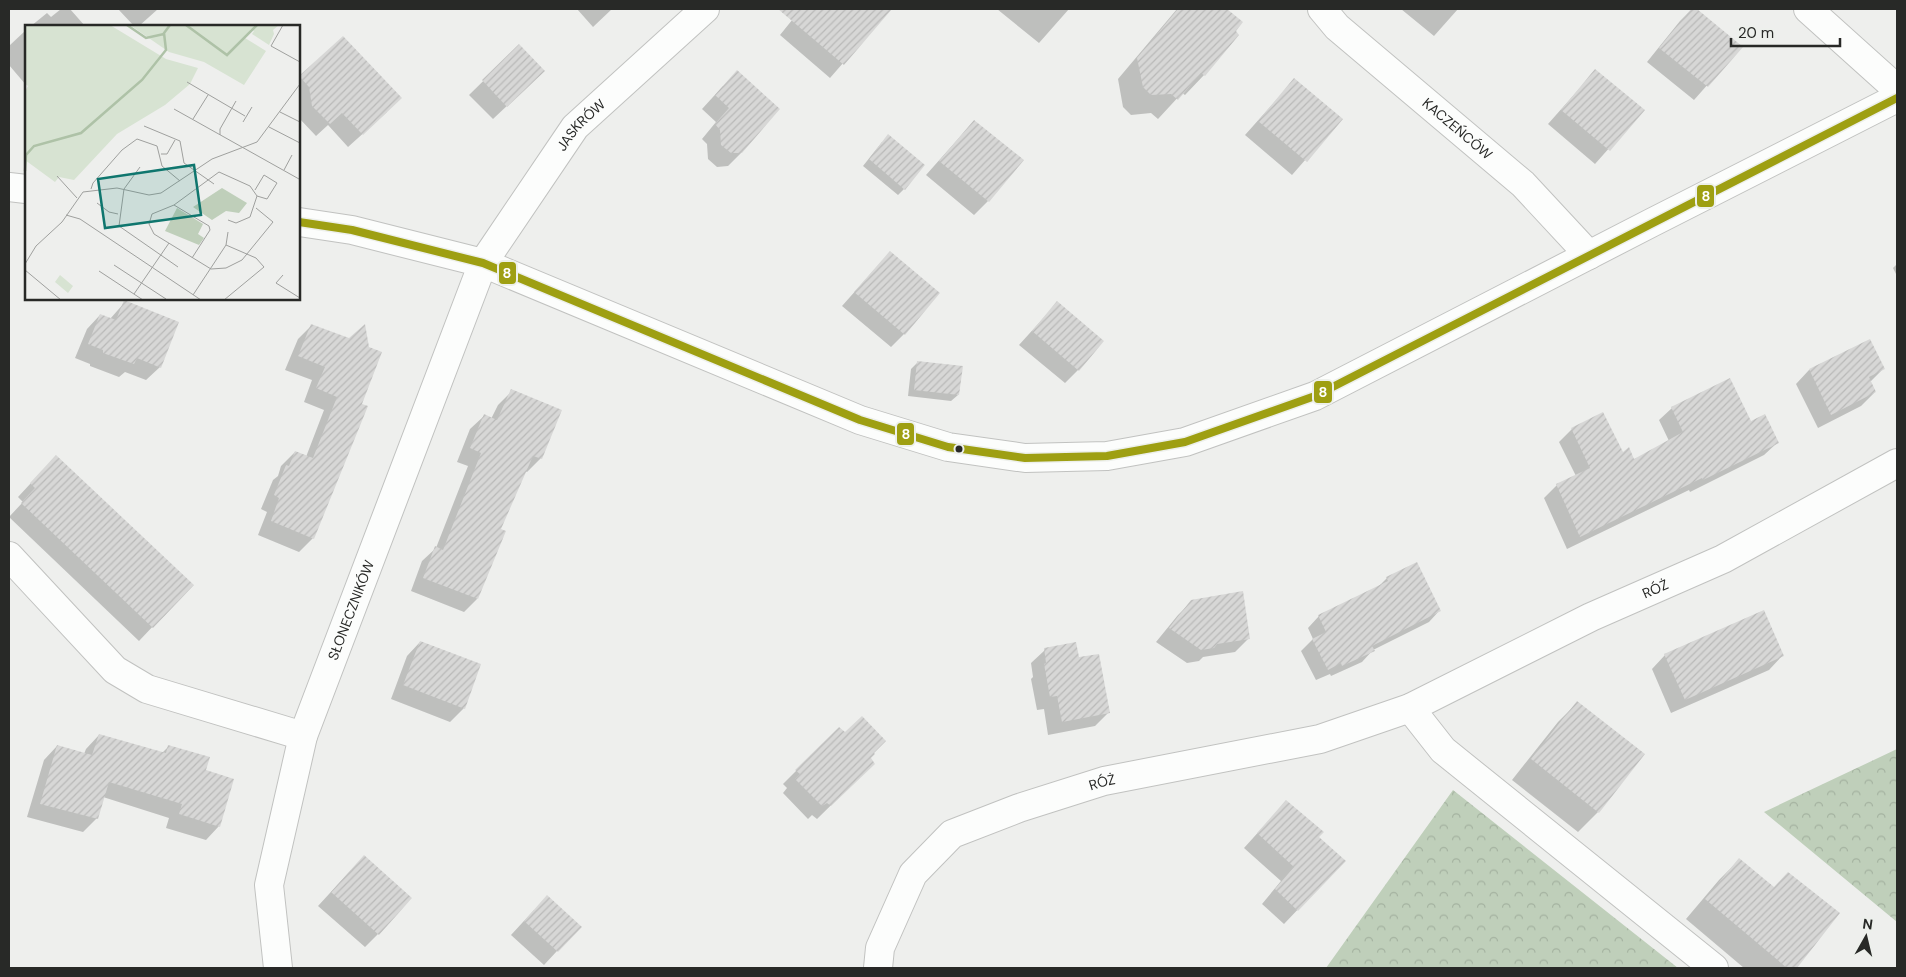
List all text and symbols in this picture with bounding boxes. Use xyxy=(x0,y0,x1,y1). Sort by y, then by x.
scale bar xyxy=(1731,15,1840,47)
text: 20 m xyxy=(1738,23,1774,43)
inset map xyxy=(25,25,300,300)
street label: KACZEŃCÓW xyxy=(1419,94,1497,164)
street label: JASKRÓW xyxy=(552,95,609,154)
line badge: 8 xyxy=(1696,184,1715,208)
text: 8 xyxy=(1702,187,1711,205)
line badge: 8 xyxy=(498,261,517,285)
text: 8 xyxy=(503,264,512,282)
line badge: 8 xyxy=(1313,380,1333,404)
text: 8 xyxy=(1319,383,1328,401)
line badge: 8 xyxy=(896,422,915,446)
text: 8 xyxy=(902,425,911,443)
unlabelled marker xyxy=(954,444,964,454)
street label: SŁONECZNIKÓW xyxy=(324,557,378,663)
street label: RÓŻ xyxy=(1639,575,1671,602)
street label: RÓŻ xyxy=(1087,770,1117,794)
north arrow xyxy=(1841,912,1891,962)
text: N xyxy=(1861,915,1874,934)

